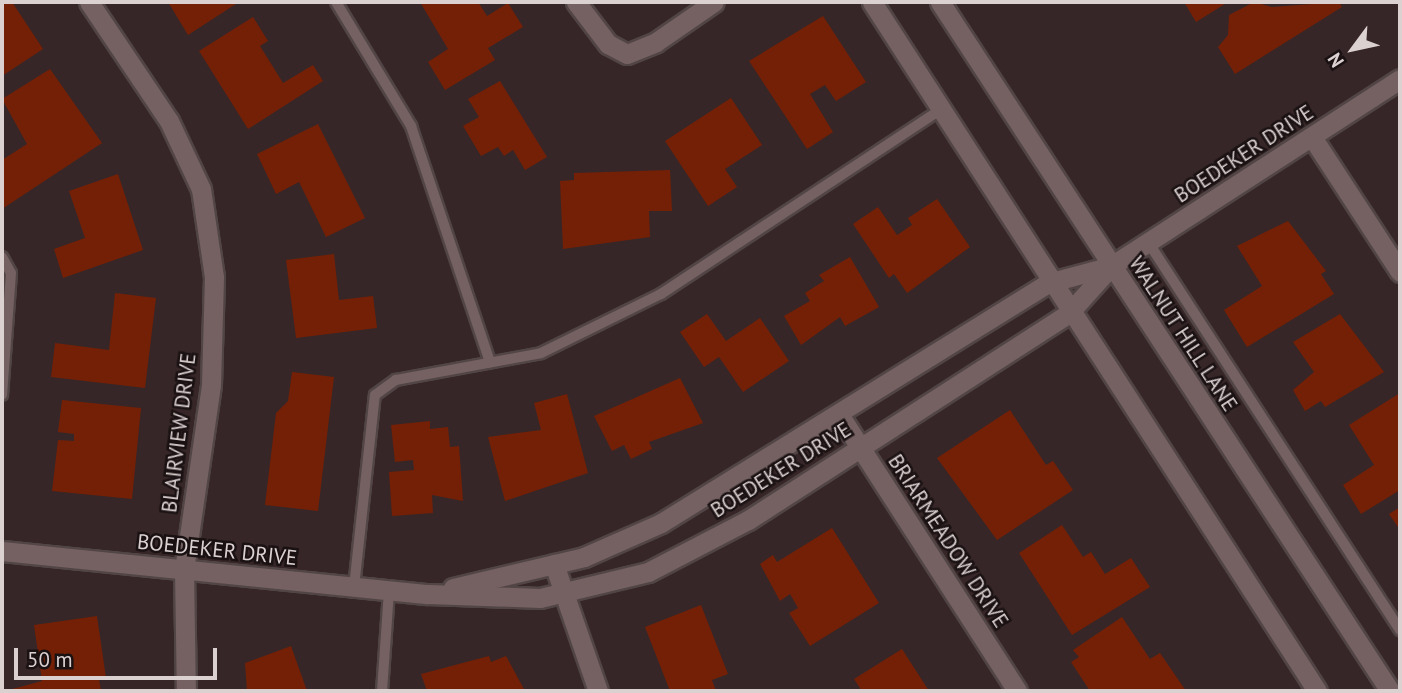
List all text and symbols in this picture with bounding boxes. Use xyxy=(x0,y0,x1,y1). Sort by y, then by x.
north arrow xyxy=(1318,14,1388,84)
text: N xyxy=(1322,49,1349,72)
street label: BOEDEKER DRIVE xyxy=(1170,100,1318,208)
street label: WALNUT HILL LANE xyxy=(1123,251,1243,417)
street label: BLAIRVIEW DRIVE xyxy=(157,352,201,514)
street label: BOEDEKER DRIVE xyxy=(706,417,856,523)
street label: BRIARMEADOW DRIVE xyxy=(882,449,1014,633)
street label: BOEDEKER DRIVE xyxy=(136,529,298,571)
scale bar xyxy=(18,634,220,678)
text: 50 m xyxy=(27,646,73,673)

